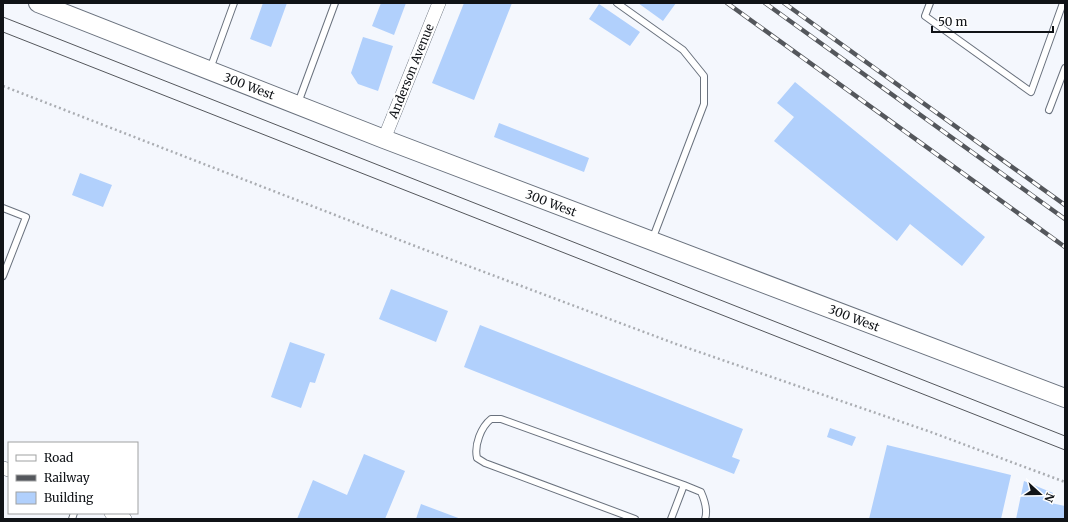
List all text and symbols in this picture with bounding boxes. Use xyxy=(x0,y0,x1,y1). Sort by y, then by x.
scale bar xyxy=(932,8,1053,34)
text: 50 m xyxy=(938,14,967,29)
street label: Anderson Avenue xyxy=(385,21,437,122)
street label: 300 West xyxy=(221,69,277,103)
street label: 300 West xyxy=(523,186,579,220)
street label: 300 West xyxy=(826,301,882,335)
legend xyxy=(8,442,138,514)
text: Road xyxy=(44,450,73,465)
text: Railway xyxy=(44,470,90,485)
north arrow xyxy=(1020,474,1060,514)
text: Building xyxy=(44,490,94,505)
text: N xyxy=(1041,491,1057,504)

